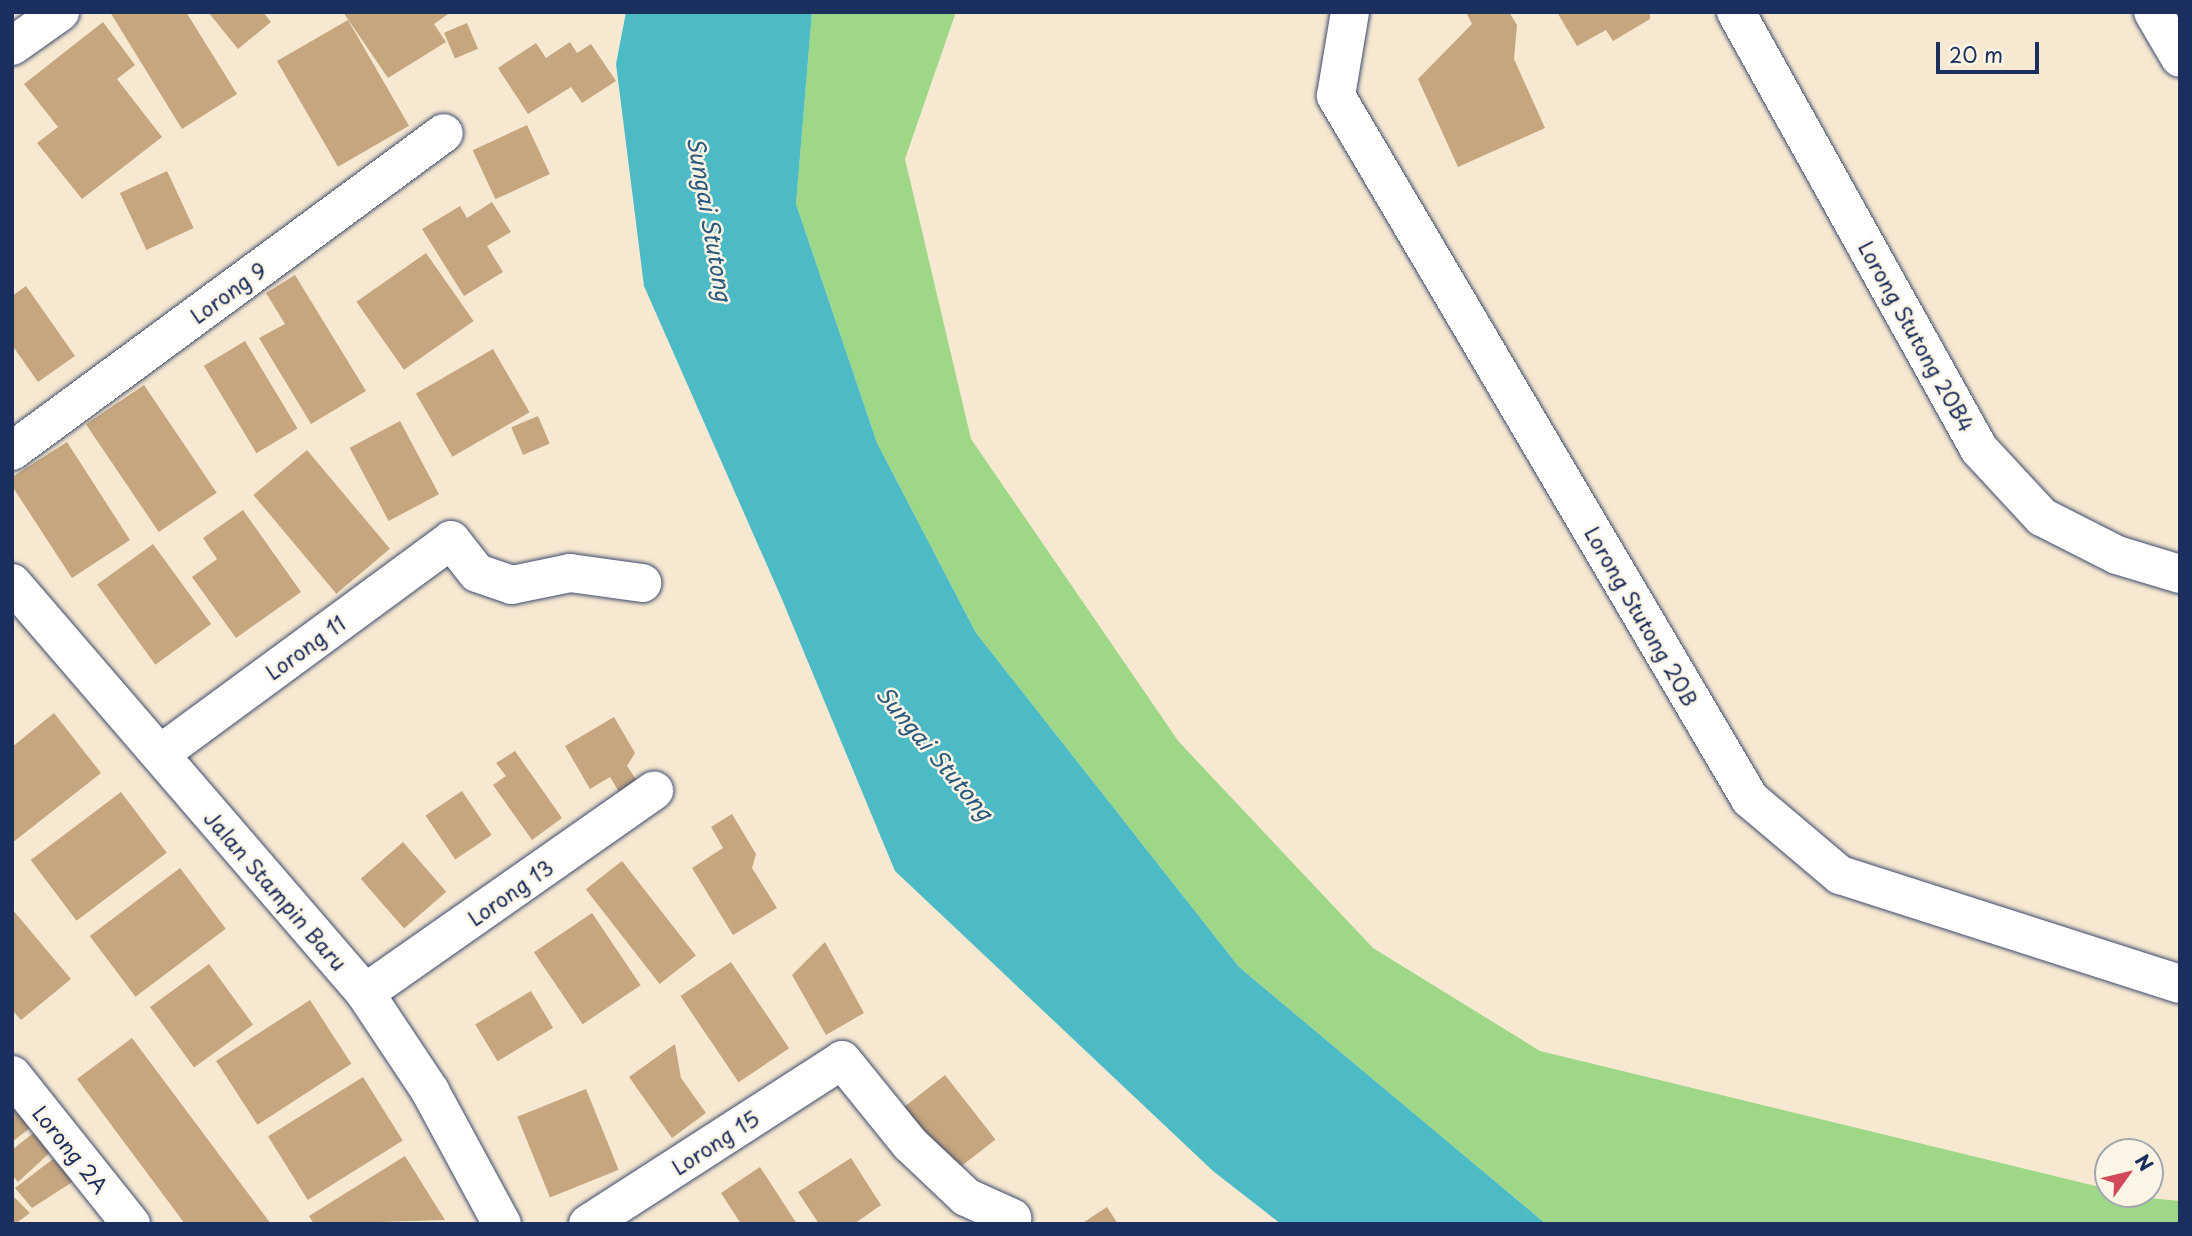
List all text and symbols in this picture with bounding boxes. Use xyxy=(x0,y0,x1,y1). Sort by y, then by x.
scale bar xyxy=(1940,28,2043,72)
text: 20 m xyxy=(1949,38,2003,70)
water label: Sungai Stutong xyxy=(682,134,738,304)
street label: Lorong Stutong 20B4 xyxy=(1854,235,1980,437)
street label: Lorong 9 xyxy=(186,256,270,328)
street label: Lorong Stutong 20B xyxy=(1580,521,1704,711)
street label: Lorong 11 xyxy=(261,610,349,684)
water label: Sungai Stutong xyxy=(870,680,1000,826)
street label: Jalan Stampin Baru xyxy=(199,805,353,975)
street label: Lorong 13 xyxy=(463,854,557,930)
street label: Lorong 2A xyxy=(28,1100,114,1198)
street label: Lorong 15 xyxy=(668,1105,762,1179)
north arrow xyxy=(2094,1138,2164,1208)
text: N xyxy=(2129,1148,2161,1176)

